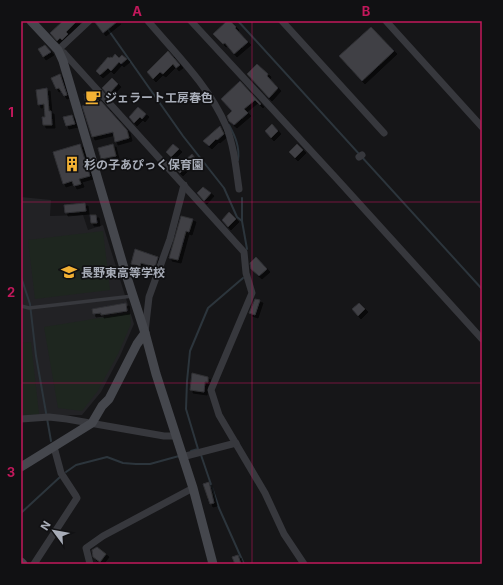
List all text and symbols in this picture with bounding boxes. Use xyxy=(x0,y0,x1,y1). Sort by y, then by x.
text: A xyxy=(132,3,142,19)
text: B xyxy=(362,3,371,19)
cafe icon: ジェラート工房春色 xyxy=(84,88,102,106)
place label: ジェラート工房春色 xyxy=(105,90,213,105)
text: 1 xyxy=(8,104,14,120)
building icon: 杉の子あぴっく保育園 xyxy=(63,155,81,173)
place label: 杉の子あぴっく保育園 xyxy=(84,157,204,172)
school or university icon: 長野東高等学校 xyxy=(60,263,78,281)
place label: 長野東高等学校 xyxy=(81,265,165,280)
text: 2 xyxy=(7,284,15,300)
text: 3 xyxy=(7,464,15,480)
north arrow xyxy=(34,511,74,551)
text: N xyxy=(37,518,54,533)

